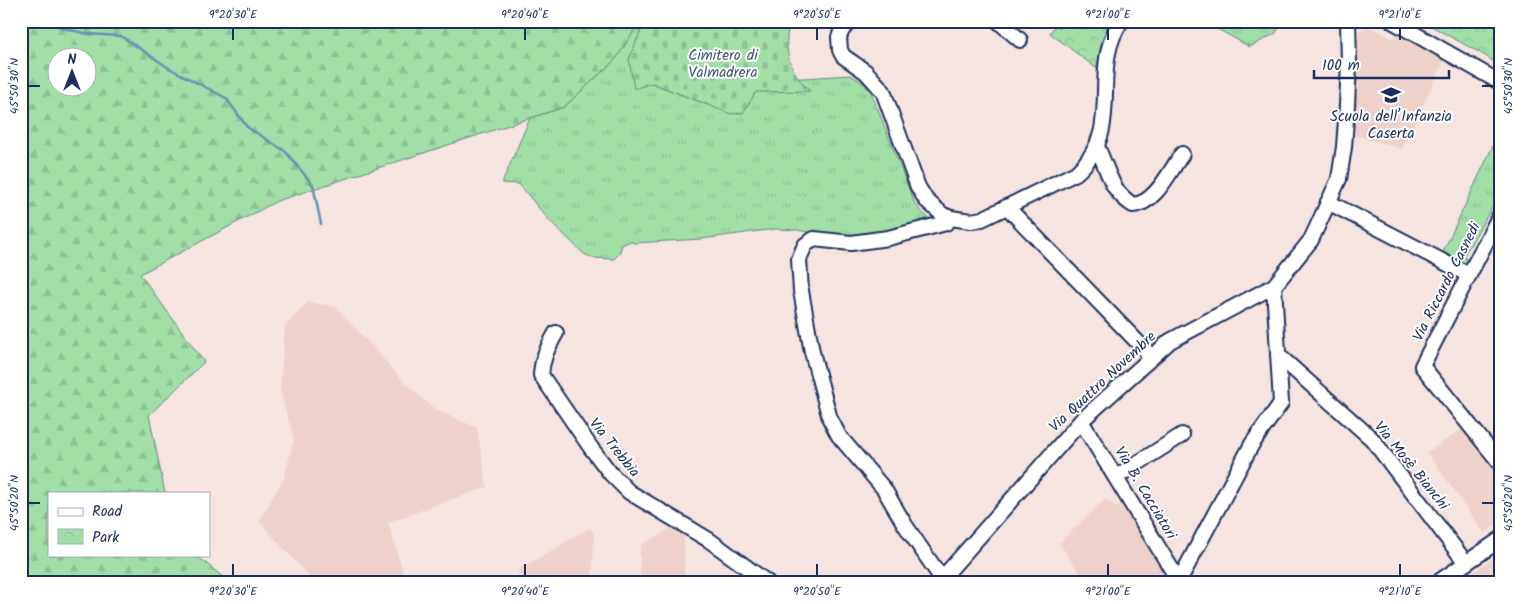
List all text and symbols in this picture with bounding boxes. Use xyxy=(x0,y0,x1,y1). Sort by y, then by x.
text: 9°20'30"E xyxy=(209,5,258,24)
text: 9°20'40"E xyxy=(501,5,550,24)
text: 9°20'50"E xyxy=(793,5,842,24)
text: 9°21'00"E xyxy=(1085,5,1132,24)
text: 9°21'10"E xyxy=(1378,5,1423,24)
park label: Cimitero di Valmadrera xyxy=(688,44,759,85)
north arrow xyxy=(48,48,98,98)
scale bar xyxy=(1314,48,1450,80)
text: N xyxy=(68,49,77,71)
text: 100 m xyxy=(1322,54,1360,78)
text: 45°50'30"N xyxy=(5,58,24,114)
text: 45°50'30"N xyxy=(1499,58,1518,114)
school or university icon: Scuola dell’Infanzia Caserta xyxy=(1380,84,1402,106)
place label: Scuola dell’Infanzia Caserta xyxy=(1330,105,1452,146)
street label: Via Riccardo Casnedi xyxy=(1407,217,1488,346)
street label: Via Quattro Novembre xyxy=(1044,326,1162,438)
street label: Via Trebbia xyxy=(582,413,646,483)
street label: Via Mosè Bianchi xyxy=(1367,416,1455,517)
street label: Via B. Cacciatori xyxy=(1108,442,1183,545)
text: 45°50'20"N xyxy=(5,475,24,531)
text: 45°50'20"N xyxy=(1499,475,1518,531)
legend xyxy=(48,492,210,556)
text: Road xyxy=(92,500,123,524)
text: Park xyxy=(92,526,120,550)
text: 9°20'30"E xyxy=(209,582,258,601)
text: 9°20'40"E xyxy=(501,582,550,601)
text: 9°20'50"E xyxy=(793,582,842,601)
text: 9°21'00"E xyxy=(1085,582,1132,601)
text: 9°21'10"E xyxy=(1378,582,1423,601)

